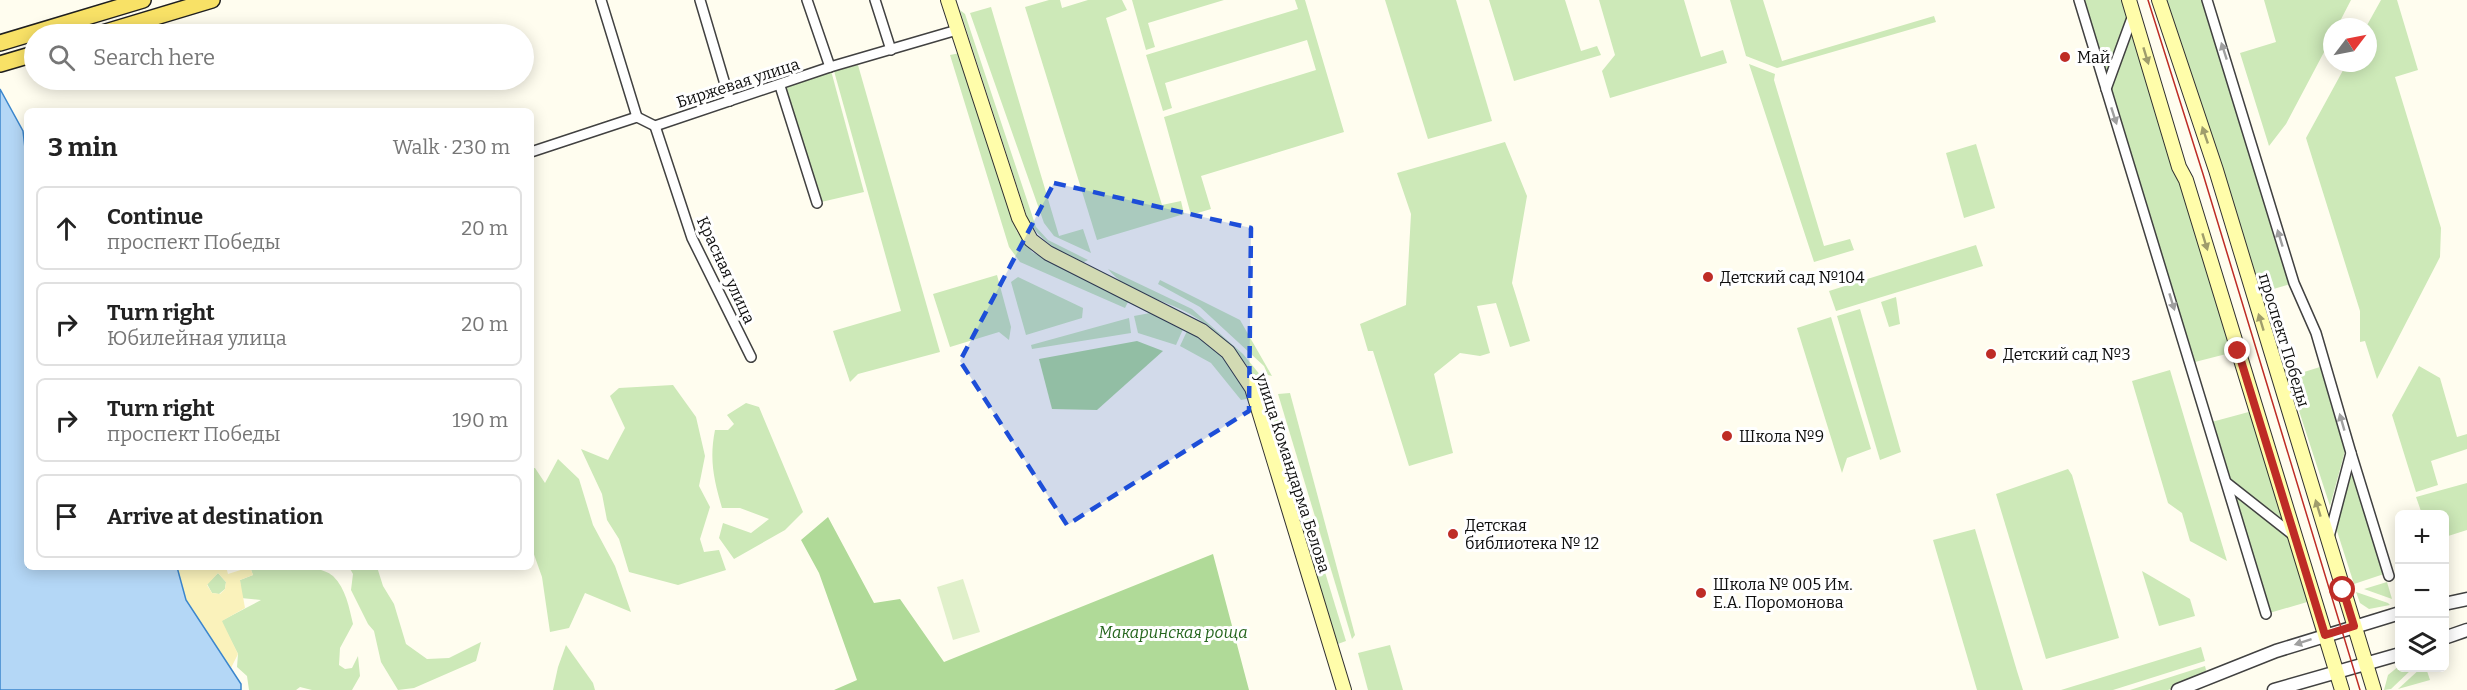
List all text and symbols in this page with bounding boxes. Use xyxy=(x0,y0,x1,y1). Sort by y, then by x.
north arrow xyxy=(2323,18,2377,72)
search box xyxy=(24,24,534,90)
icon: search xyxy=(45,41,78,74)
one-way arrow xyxy=(2219,42,2228,60)
text: Search here xyxy=(93,44,215,71)
one-way arrow xyxy=(2142,47,2151,65)
place label: Май xyxy=(2077,48,2110,67)
marker: Май xyxy=(2058,50,2072,64)
street label: Биржевая улица xyxy=(674,54,802,112)
one-way arrow xyxy=(2110,107,2119,125)
one-way arrow xyxy=(2199,126,2209,144)
text: 3 min xyxy=(48,132,117,163)
text: Walk · 230 m xyxy=(393,135,510,159)
text: Continue xyxy=(107,203,203,230)
icon: ahead xyxy=(50,212,83,245)
street label: Красная улица xyxy=(693,213,759,327)
text: 20 m xyxy=(461,216,508,240)
one-way arrow xyxy=(2275,228,2284,246)
text: проспект Победы xyxy=(107,230,281,254)
one-way arrow xyxy=(2201,233,2210,251)
place label: Детский сад №104 xyxy=(1720,268,1865,287)
marker: Детский сад №104 xyxy=(1701,270,1715,284)
street label: проспект Победы xyxy=(2255,271,2313,409)
one-way arrow xyxy=(2168,294,2177,312)
text: Turn right xyxy=(107,299,215,326)
icon: right xyxy=(50,308,83,341)
text: 20 m xyxy=(461,312,508,336)
one-way arrow xyxy=(2256,313,2265,331)
text: Юбилейная улица xyxy=(107,326,287,350)
route end xyxy=(2224,337,2250,363)
place label: Детский сад №3 xyxy=(2003,345,2131,364)
marker: Детский сад №3 xyxy=(1984,347,1998,361)
street label: улица Командарма Белова xyxy=(1251,370,1334,575)
text: Turn right xyxy=(107,395,215,422)
icon: right xyxy=(50,404,83,437)
text: 190 m xyxy=(452,408,508,432)
one-way arrow xyxy=(2337,413,2346,431)
text: проспект Победы xyxy=(107,422,281,446)
place label: Школа №9 xyxy=(1739,427,1824,446)
marker: Школа №9 xyxy=(1720,429,1734,443)
one-way arrow xyxy=(2313,499,2322,517)
icon: arrive xyxy=(50,500,83,533)
text: Arrive at destination xyxy=(107,503,323,530)
map controls xyxy=(2395,510,2449,672)
button: + xyxy=(2395,510,2449,564)
place label: Детская библиотека № 12 xyxy=(1465,516,1599,553)
marker: Детская библиотека № 12 xyxy=(1446,527,1460,541)
button: − xyxy=(2395,564,2449,618)
place label: Школа № 005 Им. Е.А. Поромонова xyxy=(1713,575,1853,612)
route start xyxy=(2329,576,2355,602)
marker: Школа № 005 Им. Е.А. Поромонова xyxy=(1694,586,1708,600)
button: layers xyxy=(2395,618,2449,672)
park label: Макаринская роща xyxy=(1099,623,1248,642)
one-way arrow xyxy=(2294,638,2312,647)

